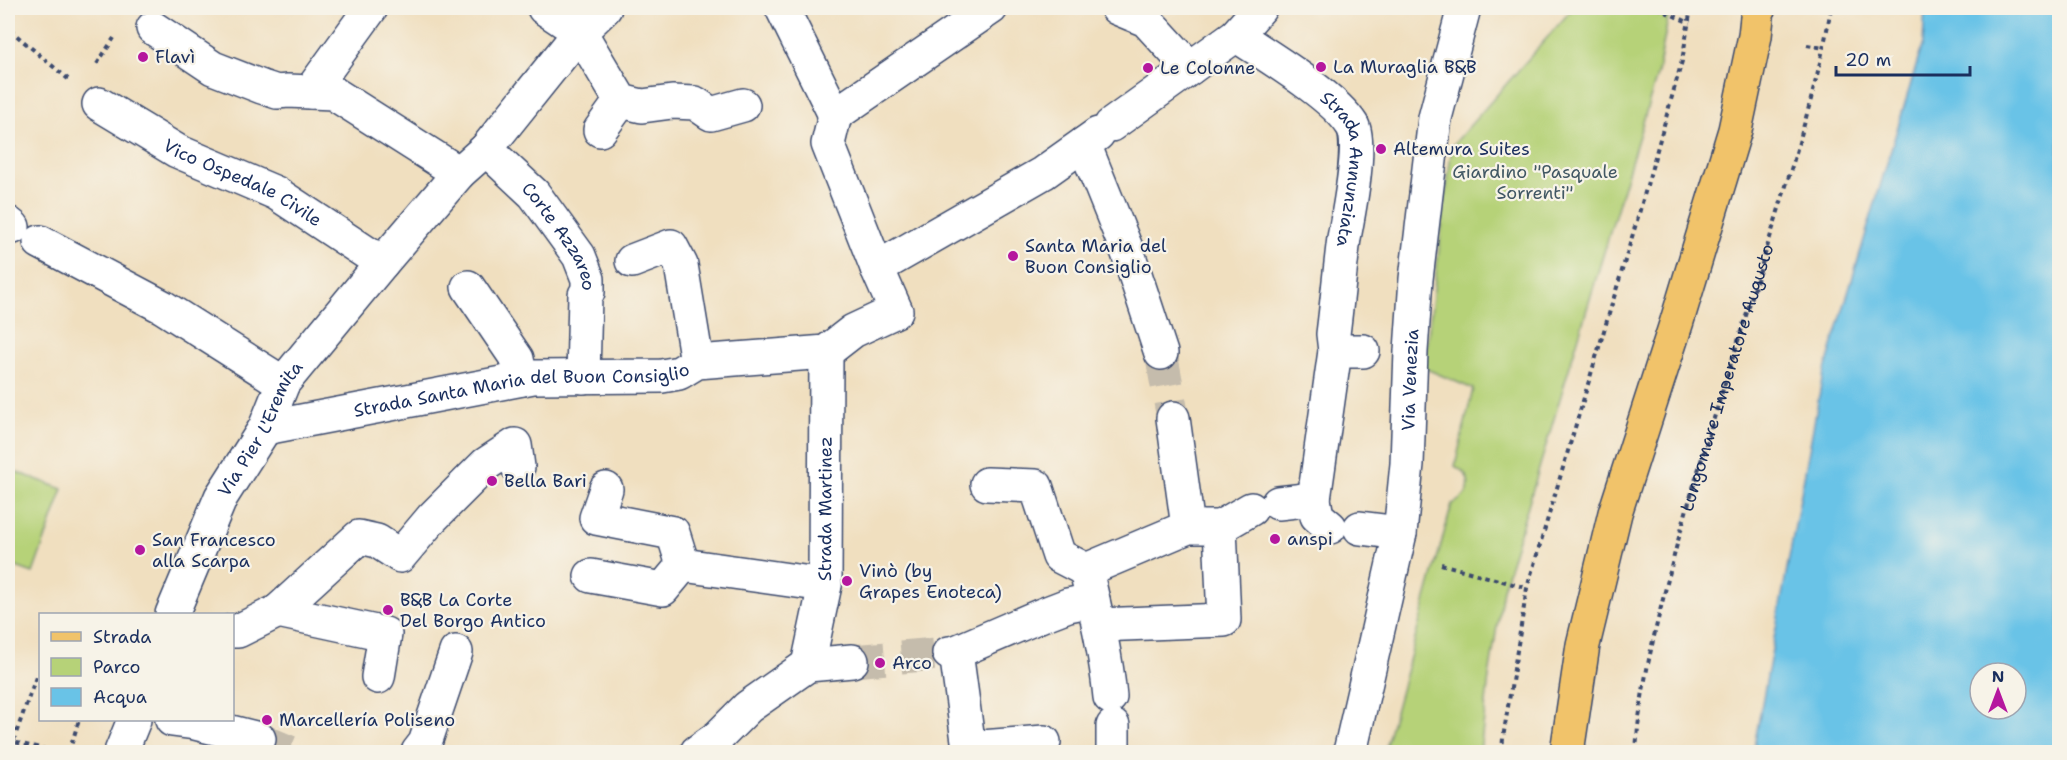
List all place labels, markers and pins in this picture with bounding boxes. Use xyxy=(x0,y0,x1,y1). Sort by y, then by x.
place label: Flavì xyxy=(155,45,195,69)
marker: Flavì xyxy=(136,50,150,64)
place label: La Muraglia B&B xyxy=(1333,55,1477,79)
place label: Le Colonne xyxy=(1160,56,1256,80)
marker: La Muraglia B&B xyxy=(1314,60,1328,74)
marker: Le Colonne xyxy=(1141,61,1155,75)
place label: Altemura Suites xyxy=(1393,137,1530,161)
marker: Altemura Suites xyxy=(1374,142,1388,156)
place label: Santa Maria del Buon Consiglio xyxy=(1025,234,1167,279)
marker: Santa Maria del Buon Consiglio xyxy=(1006,249,1020,263)
place label: Bella Bari xyxy=(504,469,587,493)
marker: Bella Bari xyxy=(485,474,499,488)
place label: anspi xyxy=(1287,527,1333,551)
place label: San Francesco alla Scarpa xyxy=(152,528,276,573)
marker: anspi xyxy=(1268,532,1282,546)
marker: San Francesco alla Scarpa xyxy=(133,543,147,557)
place label: Vinò (by Grapes Enoteca) xyxy=(859,559,1002,604)
marker: Vinò (by Grapes Enoteca) xyxy=(840,574,854,588)
place label: B&B La Corte Del Borgo Antico xyxy=(400,588,546,633)
marker: B&B La Corte Del Borgo Antico xyxy=(381,603,395,617)
place label: Arco xyxy=(892,651,932,675)
marker: Arco xyxy=(873,656,887,670)
place label: Marcellería Poliseno xyxy=(279,708,455,732)
marker: Marcellería Poliseno xyxy=(260,713,274,727)

